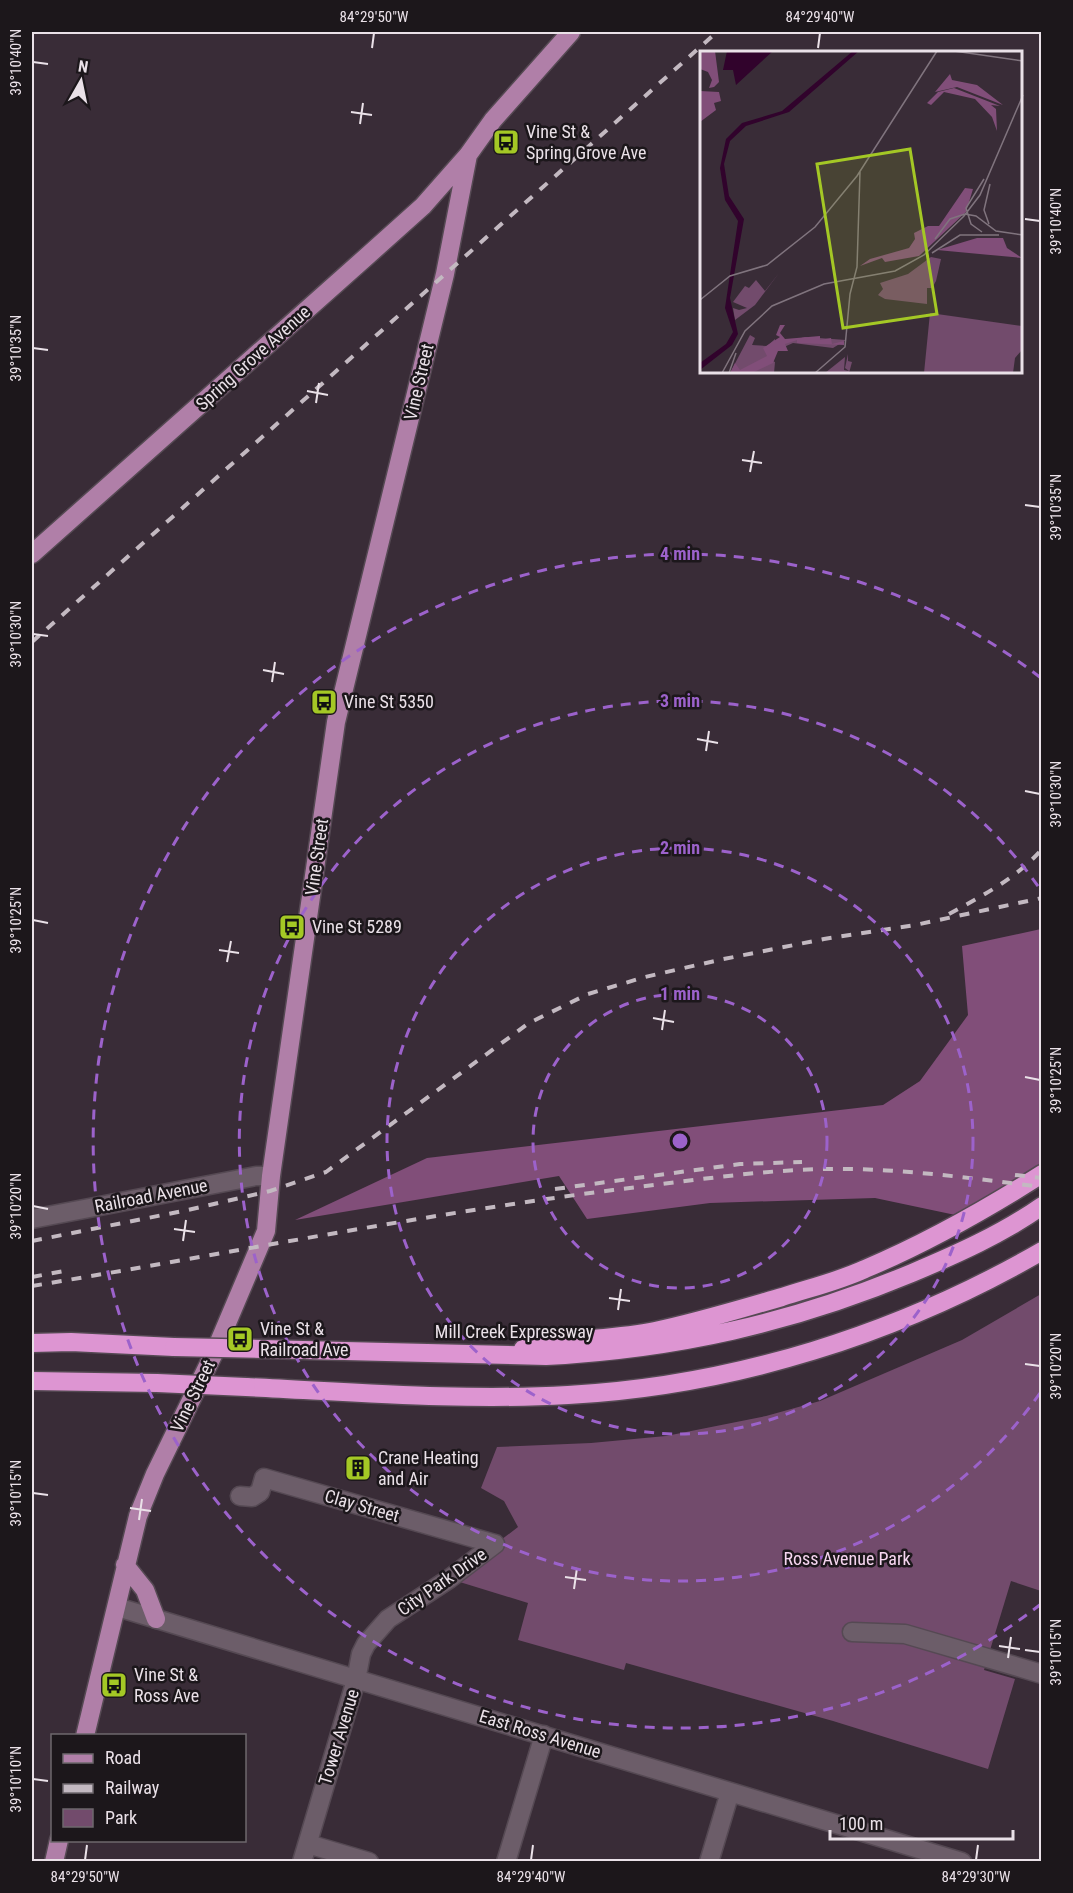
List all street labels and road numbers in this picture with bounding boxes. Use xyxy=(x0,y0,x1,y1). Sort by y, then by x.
street label: Spring Grove Avenue xyxy=(191,301,314,414)
street label: Vine Street xyxy=(400,342,437,422)
street label: Vine Street xyxy=(301,817,332,897)
street label: Railroad Avenue xyxy=(93,1174,209,1217)
street label: Mill Creek Expressway xyxy=(435,1321,594,1342)
street label: Vine Street xyxy=(166,1356,219,1435)
street label: Clay Street xyxy=(322,1485,402,1526)
street label: City Park Drive xyxy=(393,1543,490,1620)
street label: Tower Avenue xyxy=(314,1686,363,1787)
street label: East Ross Avenue xyxy=(477,1705,604,1762)

